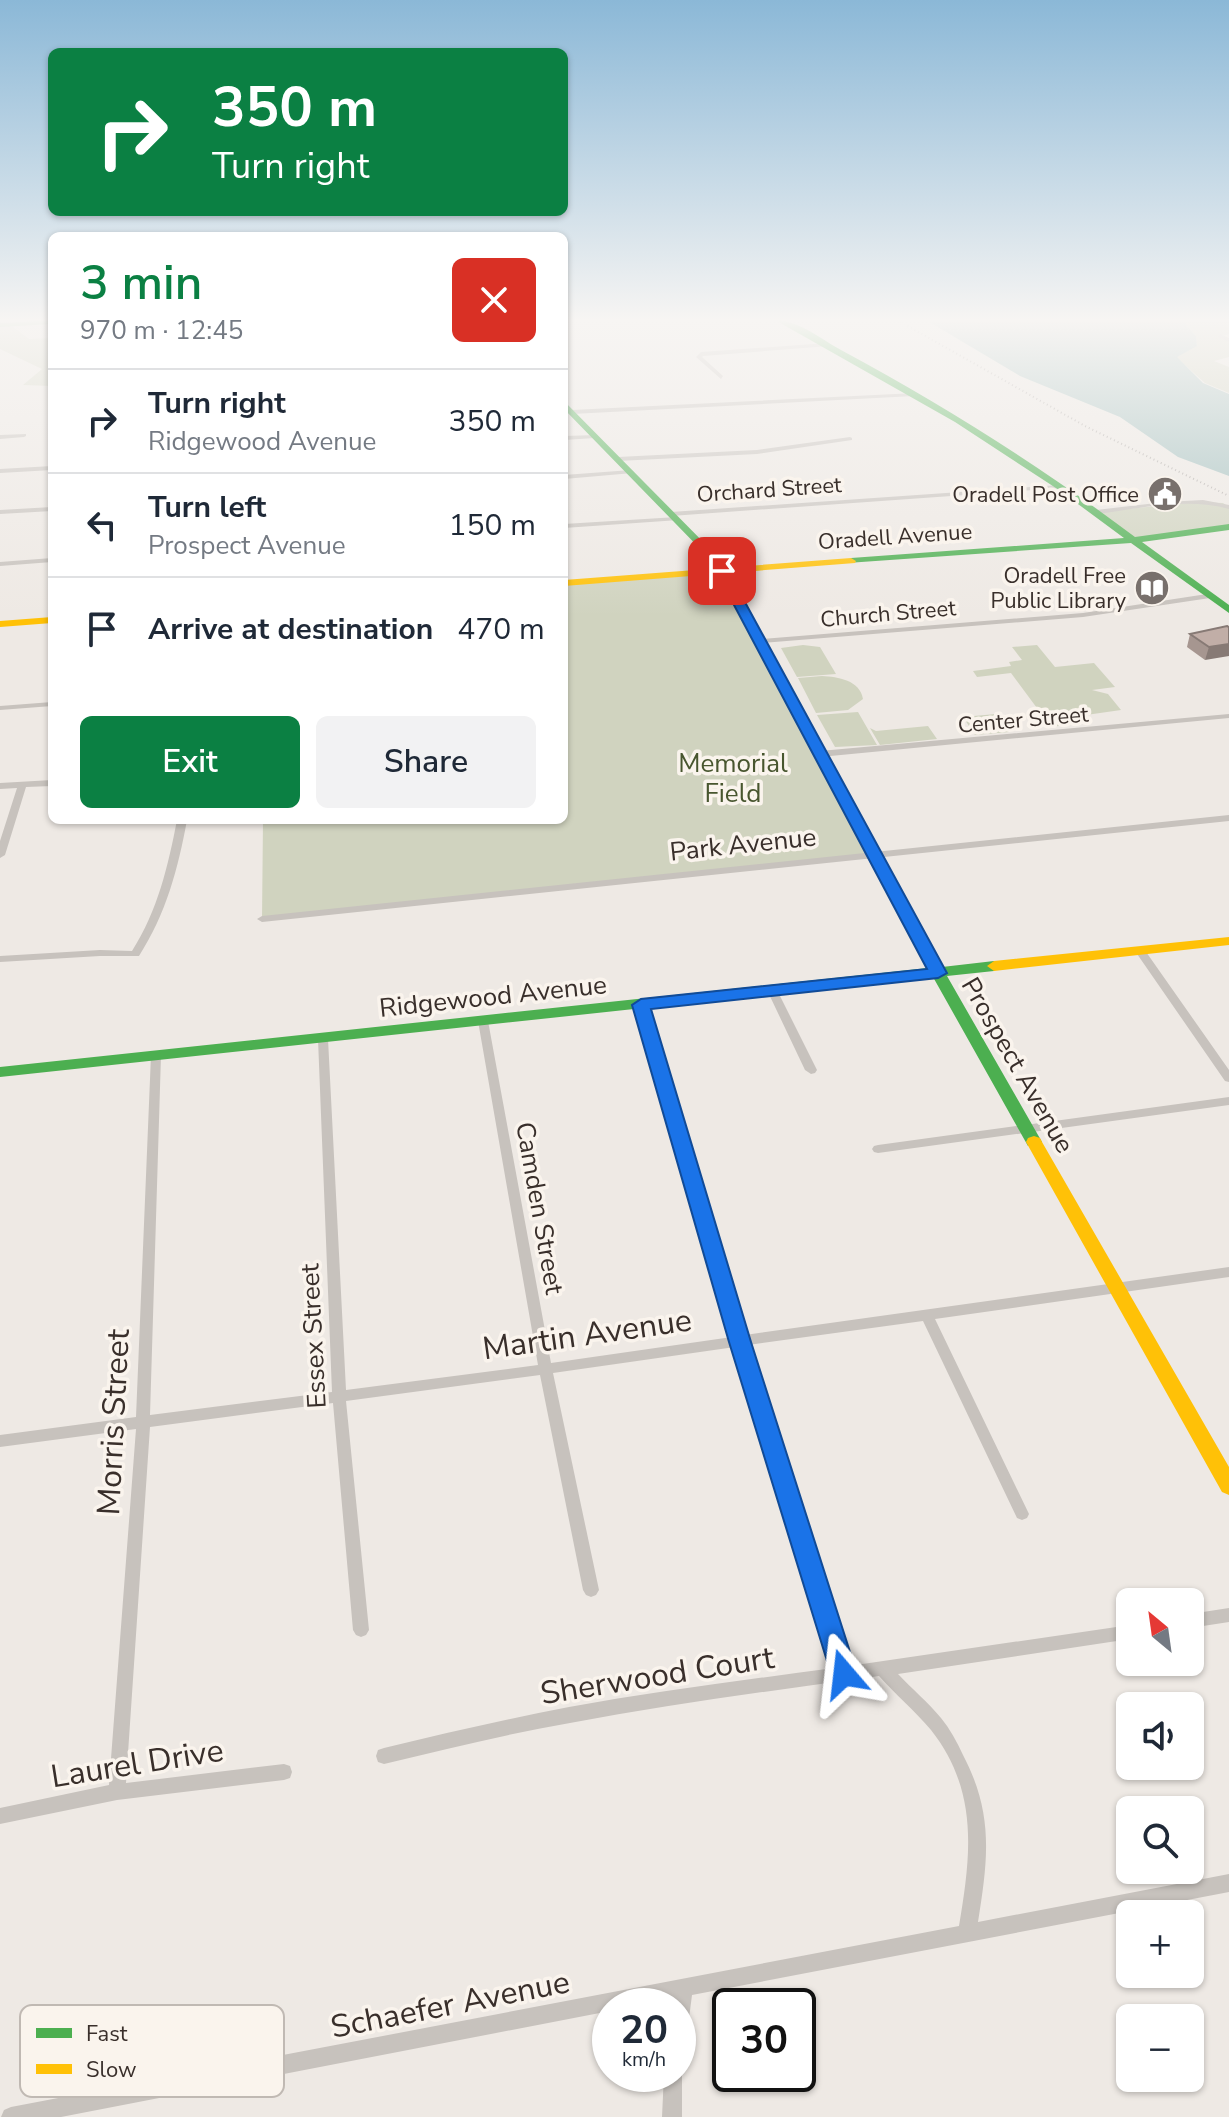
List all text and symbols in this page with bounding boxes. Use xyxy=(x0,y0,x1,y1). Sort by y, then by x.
text: 350 m xyxy=(212,69,377,146)
icon: right xyxy=(80,80,184,184)
text: Turn right xyxy=(212,142,369,191)
text: 3 min xyxy=(80,250,202,316)
button: close xyxy=(452,258,536,342)
text: 970 m · 12:45 xyxy=(80,313,243,348)
text: Turn right xyxy=(148,383,286,424)
icon: right xyxy=(80,399,124,443)
text: 350 m xyxy=(449,401,536,442)
text: Ridgewood Avenue xyxy=(148,424,376,459)
street label: Orchard Street xyxy=(696,470,843,510)
public building icon: Oradell Post Office xyxy=(1146,475,1184,513)
place label: Oradell Post Office xyxy=(952,480,1139,510)
text: Turn left xyxy=(148,487,266,528)
icon: left xyxy=(80,503,124,547)
text: 150 m xyxy=(449,505,536,546)
street label: Oradell Avenue xyxy=(817,517,973,557)
text: Prospect Avenue xyxy=(148,528,346,563)
pin xyxy=(688,537,756,605)
icon: arrive xyxy=(700,549,744,593)
place label: Oradell Free Public Library xyxy=(990,561,1127,616)
library icon: Oradell Free Public Library xyxy=(1133,569,1171,607)
street label: Church Street xyxy=(819,593,957,635)
icon: arrive xyxy=(80,607,124,651)
text: Arrive at destination xyxy=(148,609,433,650)
text: 470 m xyxy=(457,609,545,650)
street label: Center Street xyxy=(956,699,1090,741)
button: Exit xyxy=(80,716,300,808)
button: Share xyxy=(316,716,536,808)
park label: Memorial Field xyxy=(678,746,788,811)
street label: Park Avenue xyxy=(668,819,818,870)
street label: Ridgewood Avenue xyxy=(378,967,608,1026)
street label: Prospect Avenue xyxy=(953,971,1082,1160)
street label: Camden Street xyxy=(507,1119,572,1298)
street label: Essex Street xyxy=(292,1262,335,1409)
street label: Martin Avenue xyxy=(480,1299,694,1370)
street label: Morris Street xyxy=(87,1327,140,1516)
north arrow xyxy=(1116,1588,1204,1676)
map controls xyxy=(1116,1588,1204,2092)
position arrow xyxy=(802,1632,886,1716)
street label: Sherwood Court xyxy=(537,1636,778,1715)
button: sound xyxy=(1116,1692,1204,1780)
street label: Laurel Drive xyxy=(48,1729,226,1798)
button: search xyxy=(1116,1796,1204,1884)
button: + xyxy=(1116,1900,1204,1988)
street label: Schaefer Avenue xyxy=(327,1960,573,2049)
speed limit sign: 30 xyxy=(712,1988,816,2092)
text: 20 xyxy=(620,2003,668,2057)
button: − xyxy=(1116,2004,1204,2092)
legend xyxy=(20,2005,284,2097)
text: Fast xyxy=(86,2019,128,2049)
text: km/h xyxy=(622,2046,666,2073)
text: Slow xyxy=(86,2055,137,2085)

